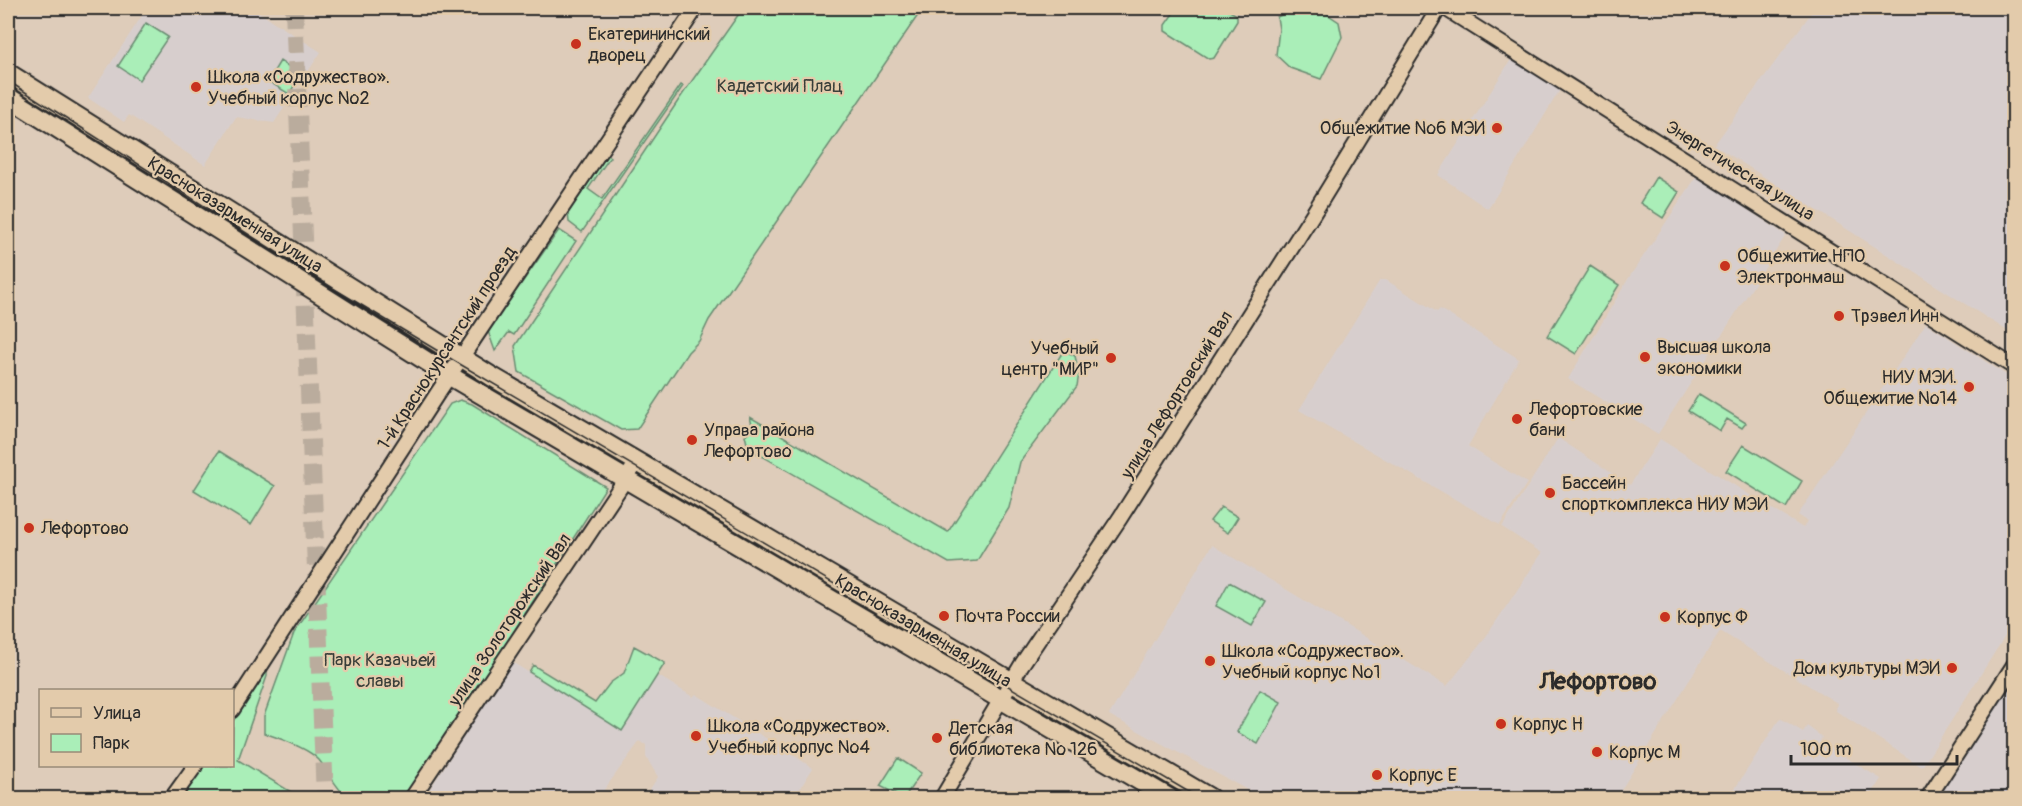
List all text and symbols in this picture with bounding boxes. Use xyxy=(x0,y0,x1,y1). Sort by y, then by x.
place label: Екатерининский дворец xyxy=(588,23,710,67)
marker: Екатерининский дворец xyxy=(569,37,583,51)
place label: Школа «Содружество». Учебный корпус №2 xyxy=(208,66,390,110)
park label: Кадетский Плац xyxy=(717,75,843,98)
marker: Школа «Содружество». Учебный корпус №2 xyxy=(189,80,203,94)
street label: Энергетическая улица xyxy=(1661,116,1819,226)
place label: Общежитие №6 МЭИ xyxy=(1320,117,1485,140)
marker: Общежитие №6 МЭИ xyxy=(1490,121,1504,135)
street label: Красноказарменная улица xyxy=(143,152,327,278)
street label: 1-й Краснокурсантский проезд xyxy=(373,242,522,454)
place label: Общежитие НПО Электронмаш xyxy=(1737,245,1865,289)
marker: Общежитие НПО Электронмаш xyxy=(1718,259,1732,273)
place label: Трэвел Инн xyxy=(1851,305,1939,328)
street label: улица Лефортовский Вал xyxy=(1115,307,1238,484)
marker: Трэвел Инн xyxy=(1832,309,1846,323)
place label: Высшая школа экономики xyxy=(1657,336,1771,380)
place label: Учебный центр "МИР" xyxy=(1001,337,1099,381)
marker: Высшая школа экономики xyxy=(1638,350,1652,364)
marker: Учебный центр "МИР" xyxy=(1104,351,1118,365)
place label: НИУ МЭИ. Общежитие №14 xyxy=(1823,366,1958,410)
marker: НИУ МЭИ. Общежитие №14 xyxy=(1962,380,1976,394)
place label: Лефортовские бани xyxy=(1528,398,1643,442)
marker: Лефортовские бани xyxy=(1510,412,1524,426)
place label: Управа района Лефортово xyxy=(703,419,814,463)
marker: Управа района Лефортово xyxy=(685,433,699,447)
place label: Бассейн спорткомплекса НИУ МЭИ xyxy=(1562,472,1768,516)
marker: Бассейн спорткомплекса НИУ МЭИ xyxy=(1543,486,1557,500)
place label: Лефортово xyxy=(40,517,129,540)
marker: Лефортово xyxy=(22,521,36,535)
street label: улица Золоторожский Вал xyxy=(443,529,576,712)
street label: Красноказарменная улица xyxy=(830,569,1016,693)
place label: Почта России xyxy=(956,605,1060,628)
place label: Корпус Ф xyxy=(1677,606,1747,629)
marker: Почта России xyxy=(937,609,951,623)
marker: Корпус Ф xyxy=(1658,610,1672,624)
place label: Школа «Содружество». Учебный корпус №1 xyxy=(1222,640,1404,684)
park label: Парк Казачьей славы xyxy=(324,649,436,693)
marker: Школа «Содружество». Учебный корпус №1 xyxy=(1203,654,1217,668)
place label: Дом культуры МЭИ xyxy=(1793,657,1940,680)
marker: Дом культуры МЭИ xyxy=(1945,661,1959,675)
district label: Лефортово xyxy=(1539,667,1657,696)
legend xyxy=(39,689,234,767)
text: Улица xyxy=(93,702,141,725)
place label: Корпус Н xyxy=(1513,713,1583,736)
place label: Школа «Содружество». Учебный корпус №4 xyxy=(708,715,890,759)
place label: Детская библиотека № 126 xyxy=(948,717,1098,761)
marker: Корпус Н xyxy=(1494,717,1508,731)
scale bar xyxy=(1791,728,1958,766)
marker: Школа «Содружество». Учебный корпус №4 xyxy=(689,729,703,743)
marker: Детская библиотека № 126 xyxy=(930,731,944,745)
text: Парк xyxy=(93,732,130,755)
text: 100 m xyxy=(1800,738,1852,761)
place label: Корпус М xyxy=(1609,741,1680,764)
marker: Корпус М xyxy=(1590,745,1604,759)
place label: Корпус Е xyxy=(1389,764,1457,787)
marker: Корпус Е xyxy=(1370,768,1384,782)

